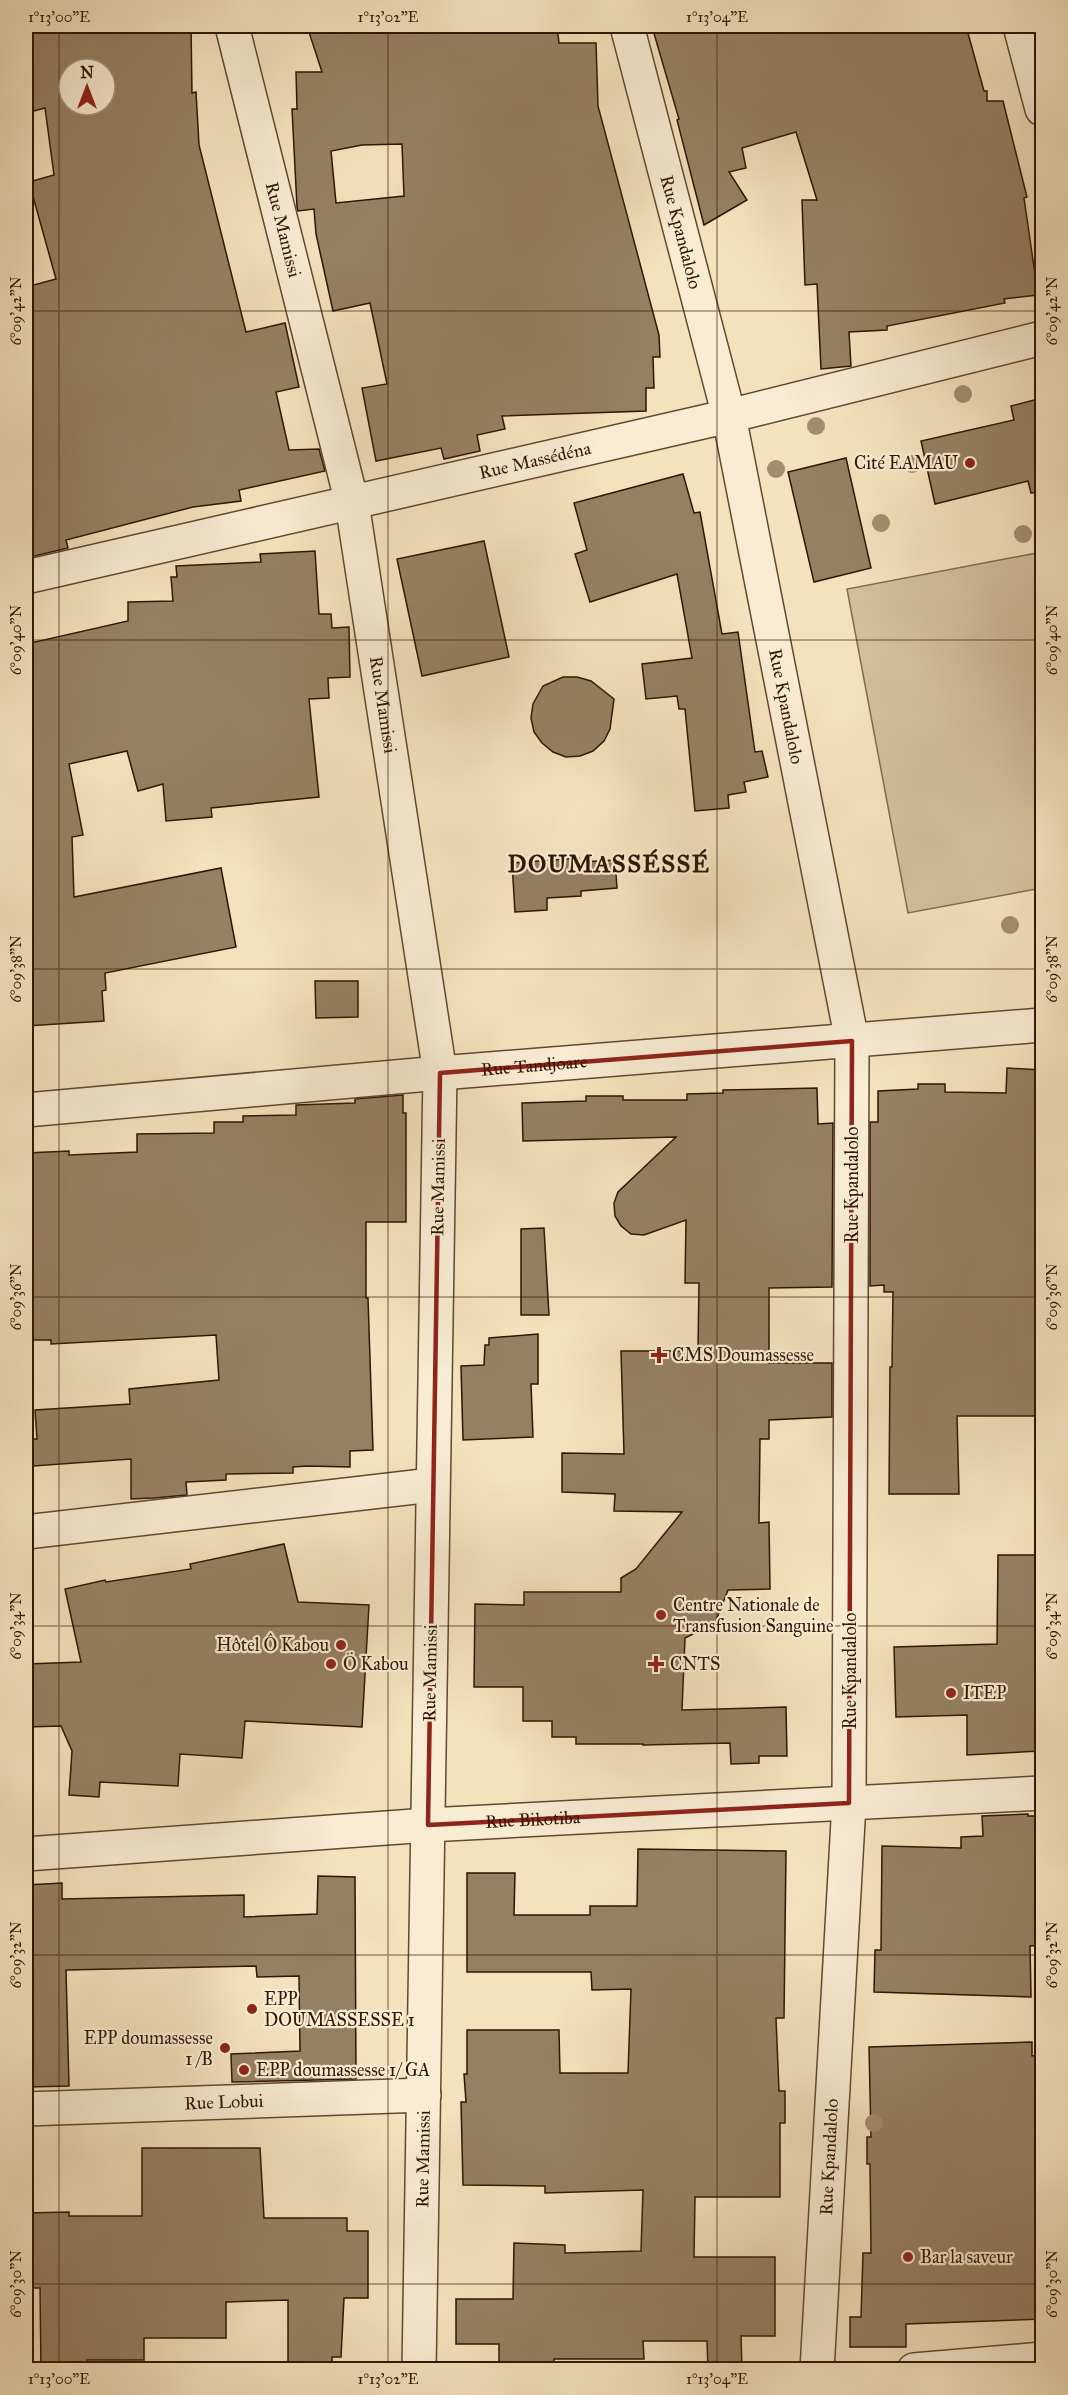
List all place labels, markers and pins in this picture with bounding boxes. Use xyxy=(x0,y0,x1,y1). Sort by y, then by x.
place label: Cité EAMAU xyxy=(854,452,959,474)
marker: Cité EAMAU xyxy=(963,456,977,470)
place label: CMS Doumassesse xyxy=(672,1344,814,1366)
marker: CMS Doumassesse xyxy=(650,1346,668,1364)
place label: Centre Nationale de Transfusion Sanguine xyxy=(673,1594,834,1638)
marker: Centre Nationale de Transfusion Sanguine xyxy=(654,1608,668,1622)
place label: Hôtel Ô Kabou xyxy=(216,1633,329,1656)
marker: Hôtel Ô Kabou xyxy=(334,1638,348,1652)
place label: Ö Kabou xyxy=(343,1652,409,1675)
place label: CNTS xyxy=(670,1653,720,1675)
marker: CNTS xyxy=(647,1655,665,1673)
marker: Ö Kabou xyxy=(324,1657,338,1671)
place label: ITEP xyxy=(963,1682,1006,1704)
marker: ITEP xyxy=(944,1686,958,1700)
place label: EPP DOUMASSESSE 1 xyxy=(264,1988,415,2031)
marker: EPP DOUMASSESSE 1 xyxy=(245,2002,259,2016)
place label: EPP doumassesse 1 /B xyxy=(84,2027,213,2070)
marker: EPP doumassesse 1 /B xyxy=(218,2041,232,2055)
place label: EPP doumassesse 1/ GA xyxy=(256,2059,430,2081)
marker: EPP doumassesse 1/ GA xyxy=(237,2063,251,2077)
place label: Bar la saveur xyxy=(920,2246,1013,2268)
marker: Bar la saveur xyxy=(901,2250,915,2264)

